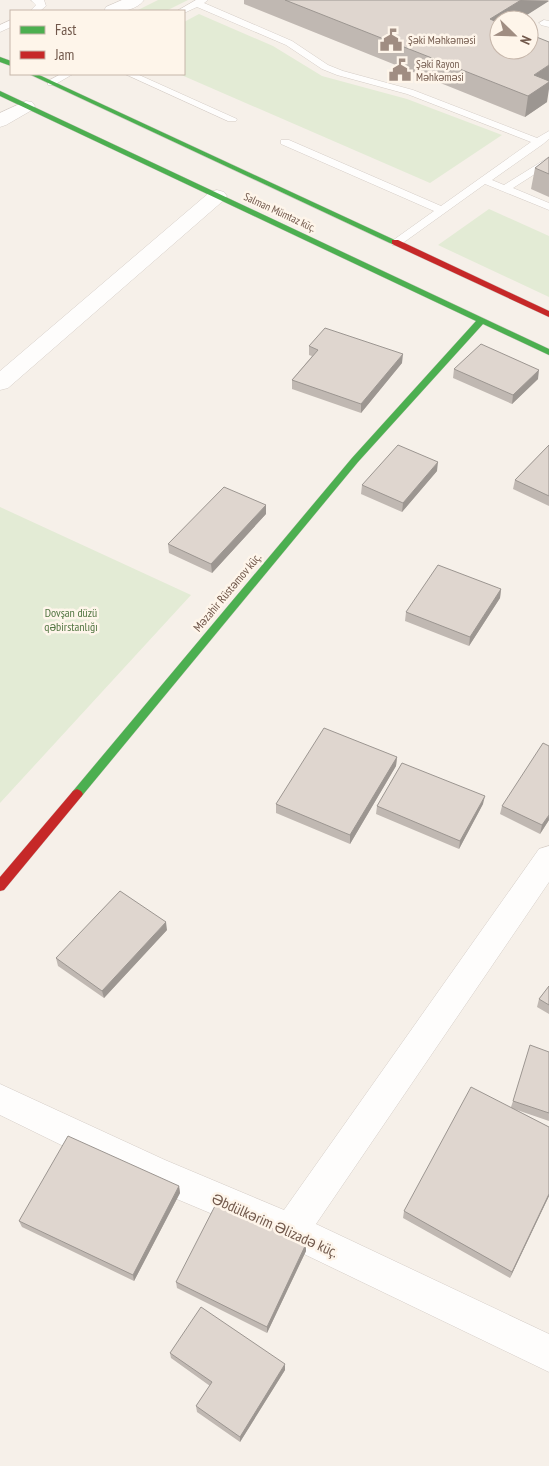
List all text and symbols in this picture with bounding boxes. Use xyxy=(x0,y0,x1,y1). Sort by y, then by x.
legend xyxy=(10,10,185,75)
north arrow xyxy=(489,10,539,60)
text: Fast xyxy=(55,20,76,39)
public building icon: Şəki Məhkəməsi xyxy=(378,27,404,53)
place label: Şəki Məhkəməsi xyxy=(408,33,476,47)
text: N xyxy=(516,33,536,47)
text: Jam xyxy=(54,45,74,64)
public building icon: Şəki Rayon Məhkəməsi xyxy=(387,57,413,83)
place label: Şəki Rayon Məhkəməsi xyxy=(416,57,464,84)
street label: Salman Mümtaz küç. xyxy=(242,189,318,235)
street label: Məzahir Rüstəmov küç. xyxy=(190,550,264,634)
park label: Dovşan düzü qəbirstanlığı xyxy=(44,605,98,634)
street label: Əbdülkərim Əlizadə küç. xyxy=(209,1189,342,1262)

